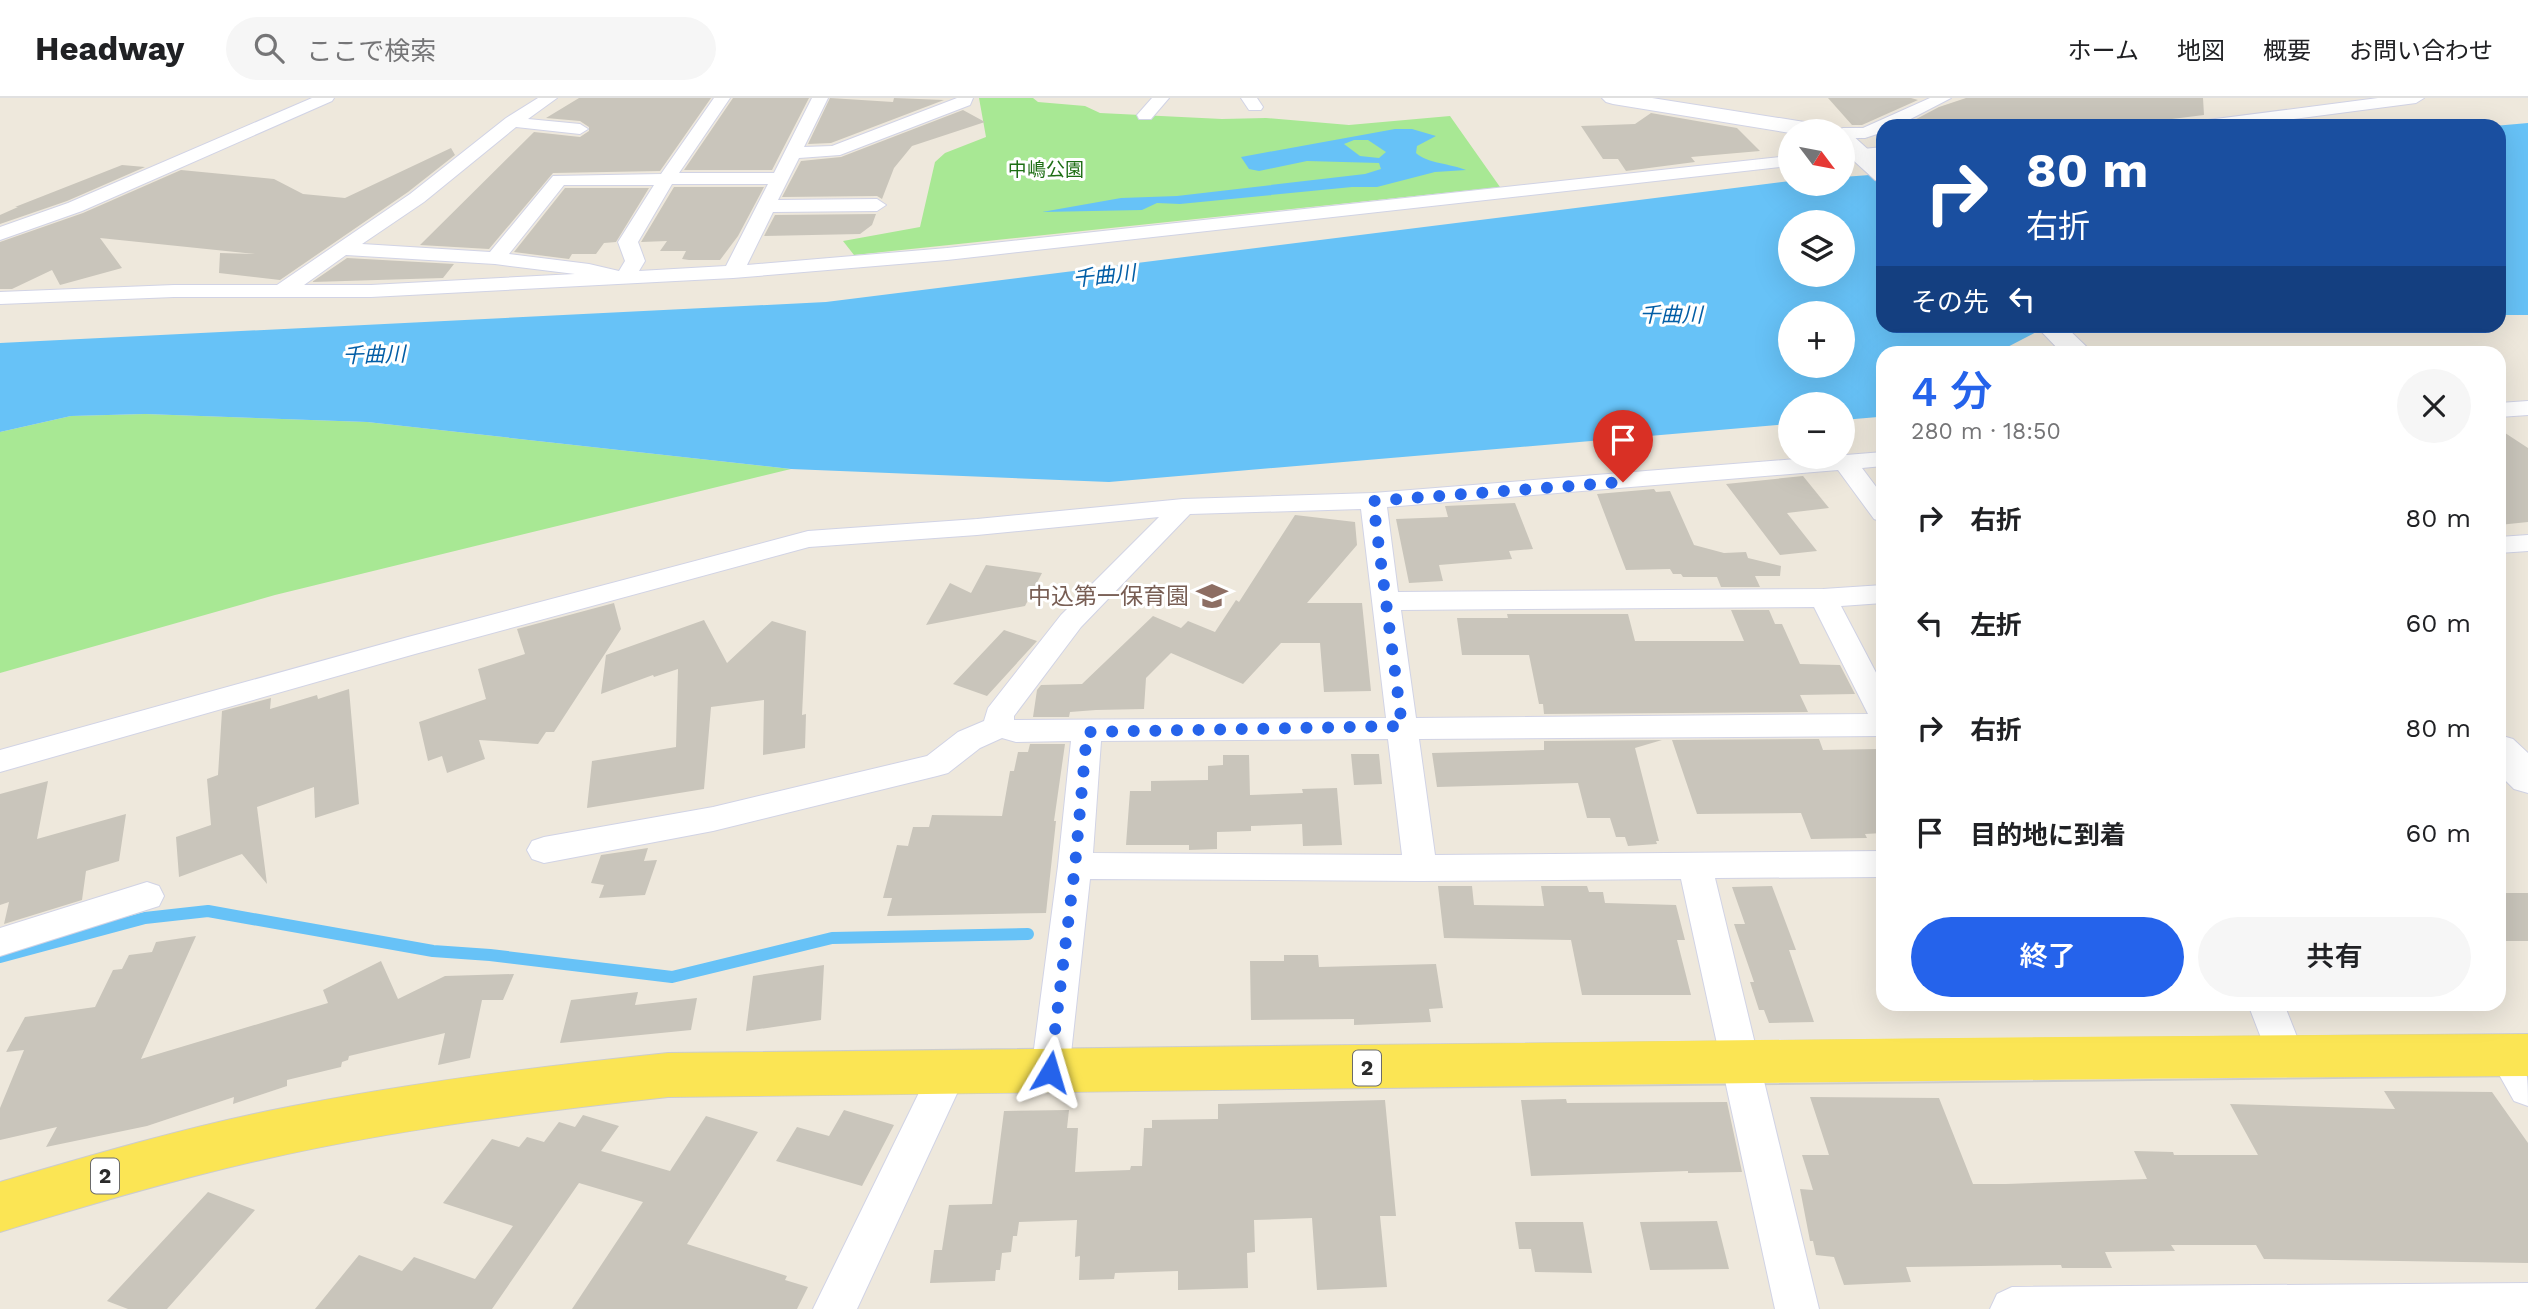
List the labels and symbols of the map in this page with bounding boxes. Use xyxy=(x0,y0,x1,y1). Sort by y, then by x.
north arrow xyxy=(1778,119,1855,196)
park label: 中嶋公園 xyxy=(1008,158,1084,181)
water label: 千曲川 xyxy=(1071,260,1139,291)
water label: 千曲川 xyxy=(1640,302,1704,327)
water label: 千曲川 xyxy=(342,341,408,368)
pin xyxy=(1593,410,1653,482)
school or university icon: 中込第一保育園 xyxy=(1195,579,1229,613)
place label: 中込第一保育園 xyxy=(1028,583,1189,610)
position arrow xyxy=(1013,1035,1087,1109)
road number: 2 xyxy=(1353,1051,1381,1086)
road number: 2 xyxy=(91,1158,119,1194)

